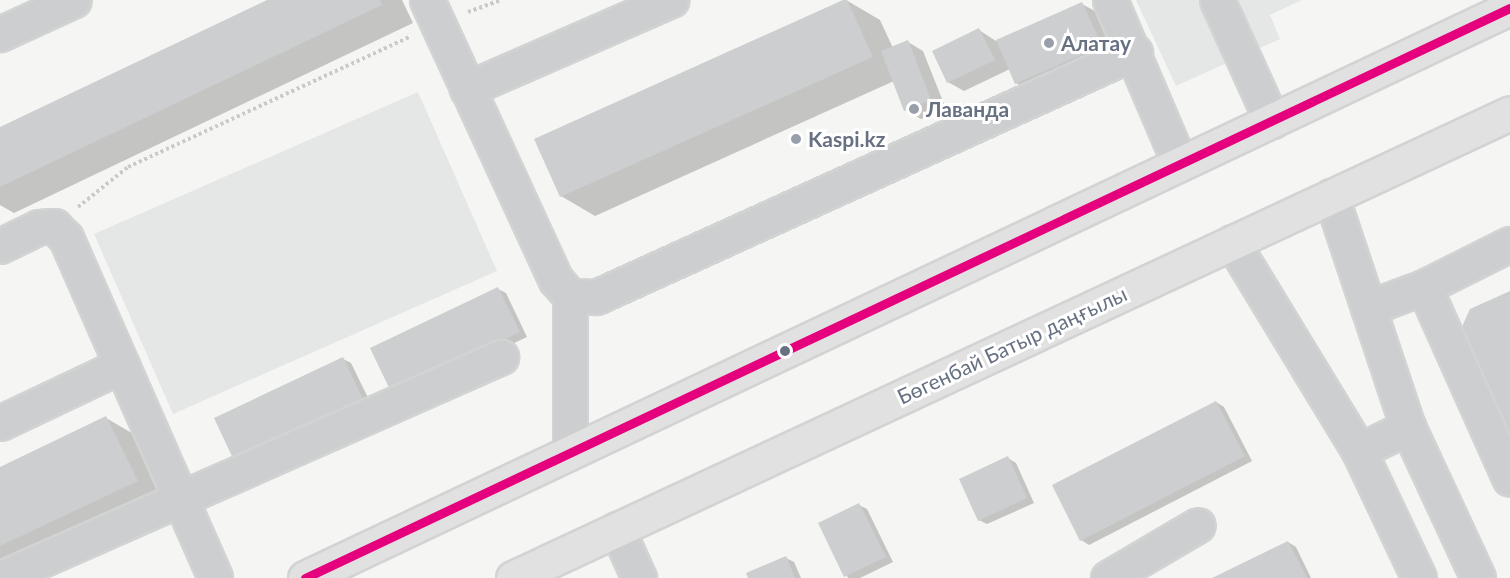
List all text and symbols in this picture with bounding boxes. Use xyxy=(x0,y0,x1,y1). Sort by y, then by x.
place label: Алатау xyxy=(1061,30,1131,56)
marker: Алатау xyxy=(1042,36,1056,50)
place label: Лаванда xyxy=(926,96,1009,122)
marker: Лаванда xyxy=(907,102,921,116)
place label: Kaspi.kz xyxy=(808,126,885,152)
marker: Kaspi.kz xyxy=(789,132,803,146)
street label: Бөгенбай Батыр даңғылы xyxy=(893,281,1131,409)
unlabelled marker xyxy=(779,345,791,357)

